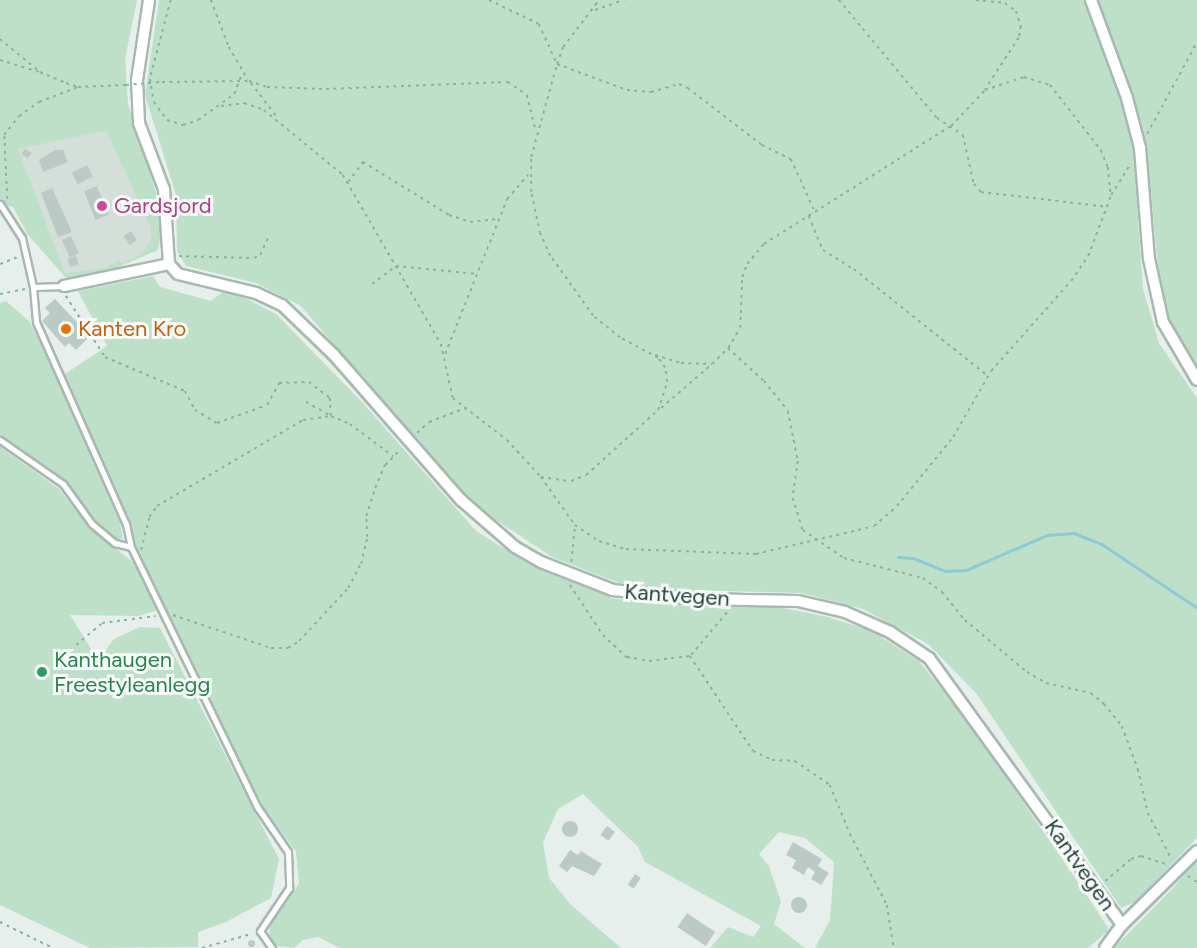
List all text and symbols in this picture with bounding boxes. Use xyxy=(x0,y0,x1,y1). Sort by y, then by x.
place label: Gardsjord xyxy=(114,193,212,219)
marker: Gardsjord xyxy=(95,199,109,213)
place label: Kanten Kro xyxy=(78,316,186,342)
marker: Kanten Kro xyxy=(59,322,73,336)
street label: Kantvegen xyxy=(623,578,731,612)
place label: Kanthaugen Freestyleanlegg xyxy=(54,646,210,698)
marker: Kanthaugen Freestyleanlegg xyxy=(35,665,49,679)
street label: Kantvegen xyxy=(1039,814,1121,916)

